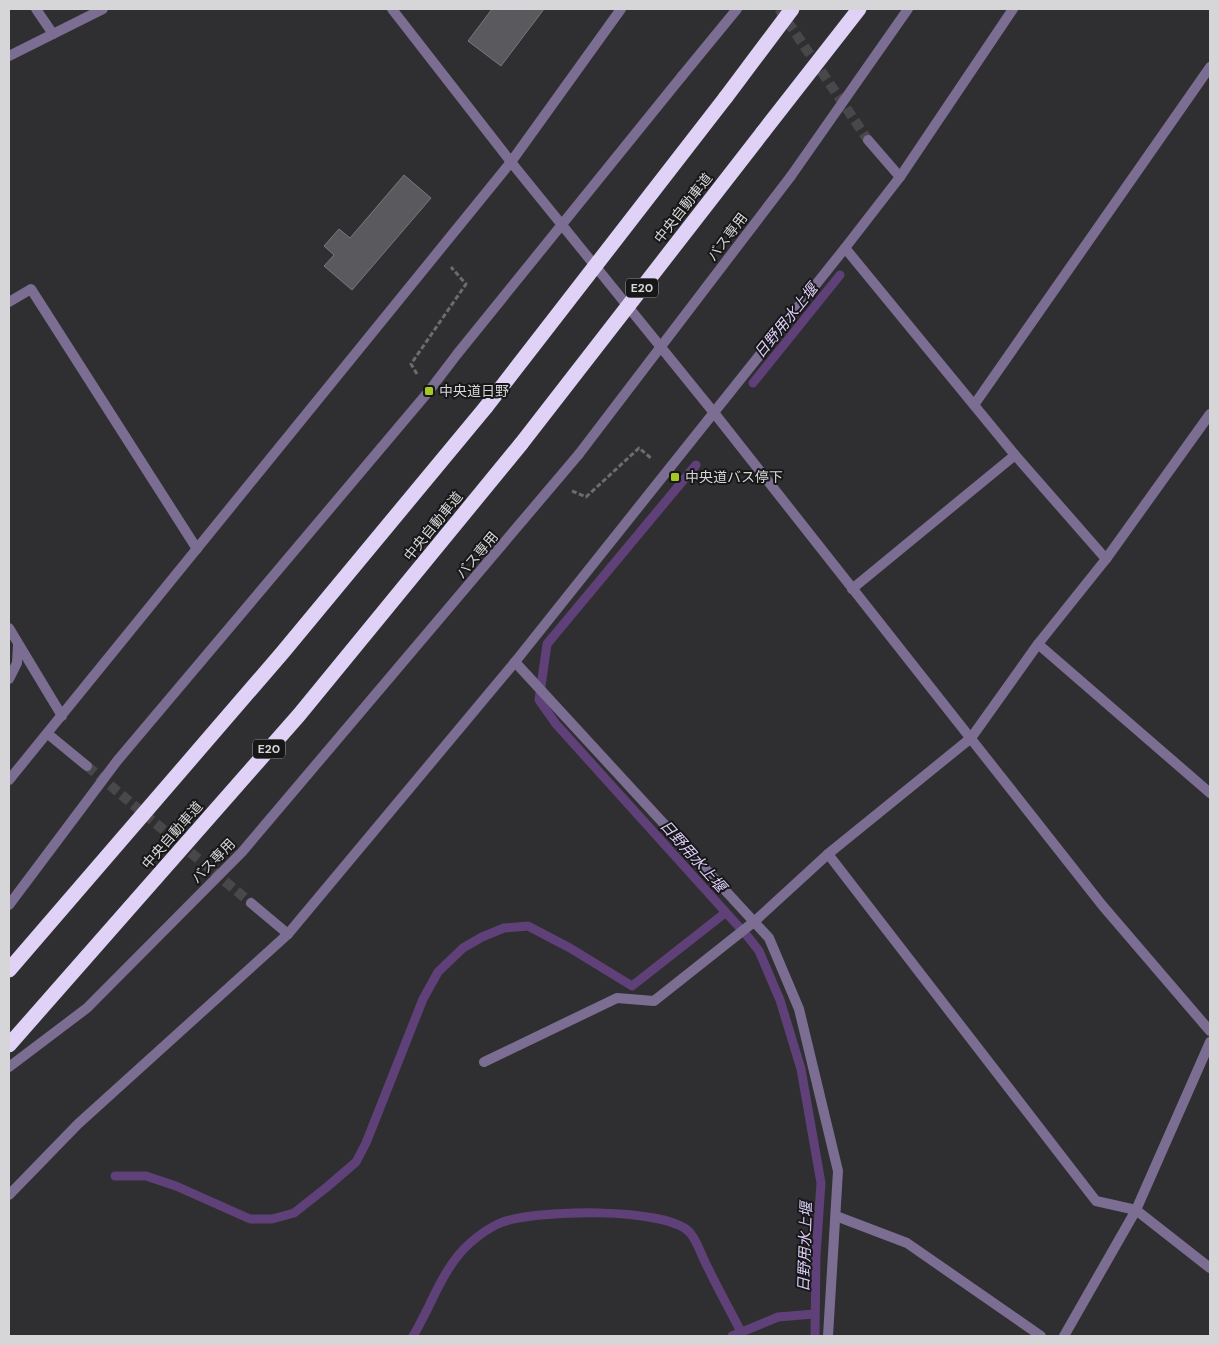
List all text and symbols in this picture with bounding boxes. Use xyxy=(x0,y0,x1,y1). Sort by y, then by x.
street label: 中央自動車道 xyxy=(650,169,716,247)
street label: バス専用 xyxy=(703,209,751,265)
water label: 日野用水上堰 xyxy=(750,277,824,362)
road number: E20 xyxy=(626,278,658,298)
place label: 中央道日野 xyxy=(439,382,509,400)
marker: 中央道日野 xyxy=(423,385,435,397)
place label: 中央道バス停下 xyxy=(685,468,783,486)
marker: 中央道バス停下 xyxy=(669,471,681,483)
street label: 中央自動車道 xyxy=(400,488,466,564)
street label: バス専用 xyxy=(452,528,502,582)
road number: E20 xyxy=(253,740,285,759)
street label: 中央自動車道 xyxy=(138,797,206,873)
water label: 日野用水上堰 xyxy=(655,816,733,898)
street label: バス専用 xyxy=(187,835,239,887)
water label: 日野用水上堰 xyxy=(793,1199,817,1292)

